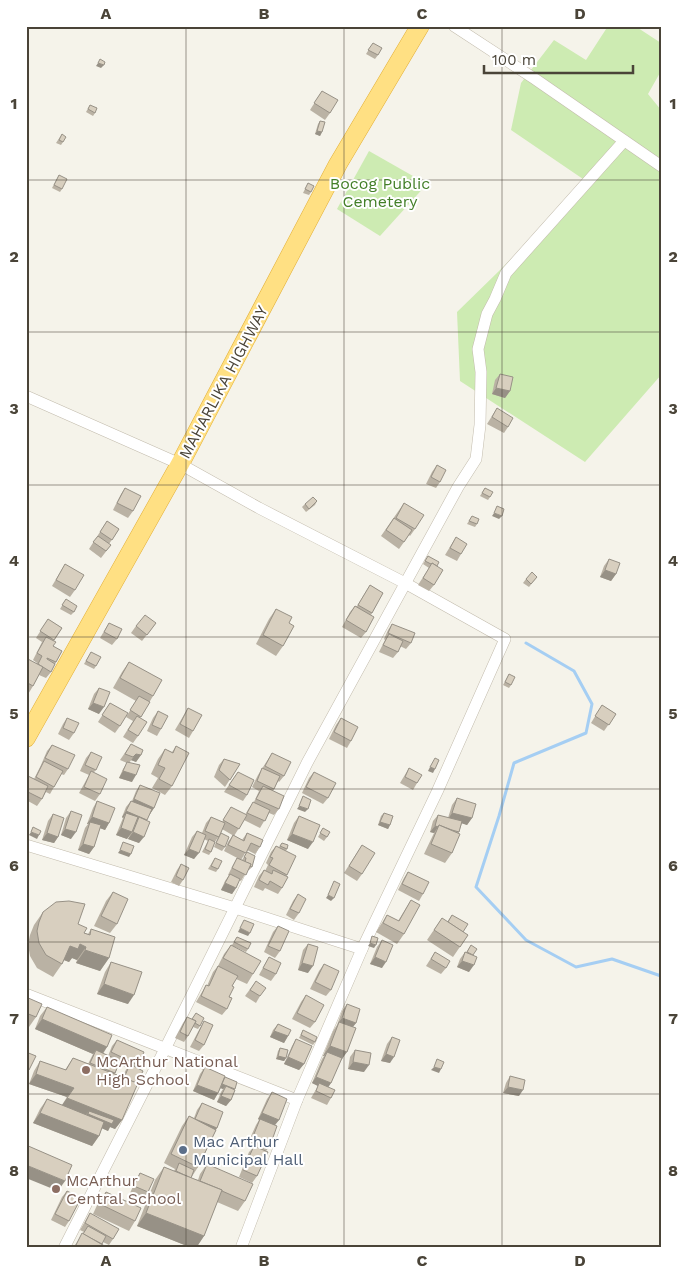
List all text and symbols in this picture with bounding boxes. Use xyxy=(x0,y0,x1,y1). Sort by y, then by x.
text: A xyxy=(101,4,112,23)
text: B xyxy=(259,4,270,23)
text: C xyxy=(417,4,428,23)
text: D xyxy=(574,4,586,23)
scale bar xyxy=(484,42,633,74)
text: 100 m xyxy=(492,51,536,69)
text: 1 xyxy=(11,94,17,113)
text: 1 xyxy=(670,94,676,113)
park label: Bocog Public Cemetery xyxy=(330,174,430,211)
text: 2 xyxy=(9,247,19,266)
text: 2 xyxy=(668,247,678,266)
street label: MAHARLIKA HIGHWAY xyxy=(175,302,272,462)
text: 3 xyxy=(9,399,19,418)
text: 3 xyxy=(668,399,678,418)
text: 4 xyxy=(9,551,19,570)
text: 4 xyxy=(668,551,678,570)
text: 5 xyxy=(9,704,19,723)
text: 5 xyxy=(668,704,678,723)
text: 6 xyxy=(9,856,19,875)
text: 6 xyxy=(668,856,678,875)
text: 7 xyxy=(9,1009,19,1028)
text: 7 xyxy=(668,1009,678,1028)
place label: McArthur National High School xyxy=(96,1052,238,1089)
marker: McArthur National High School xyxy=(80,1064,92,1076)
place label: Mac Arthur Municipal Hall xyxy=(193,1132,303,1169)
marker: Mac Arthur Municipal Hall xyxy=(177,1144,189,1156)
text: 8 xyxy=(9,1161,19,1180)
text: 8 xyxy=(668,1161,678,1180)
place label: McArthur Central School xyxy=(66,1171,181,1208)
marker: McArthur Central School xyxy=(50,1183,62,1195)
text: A xyxy=(101,1251,112,1270)
text: B xyxy=(259,1251,270,1270)
text: C xyxy=(417,1251,428,1270)
text: D xyxy=(574,1251,586,1270)

